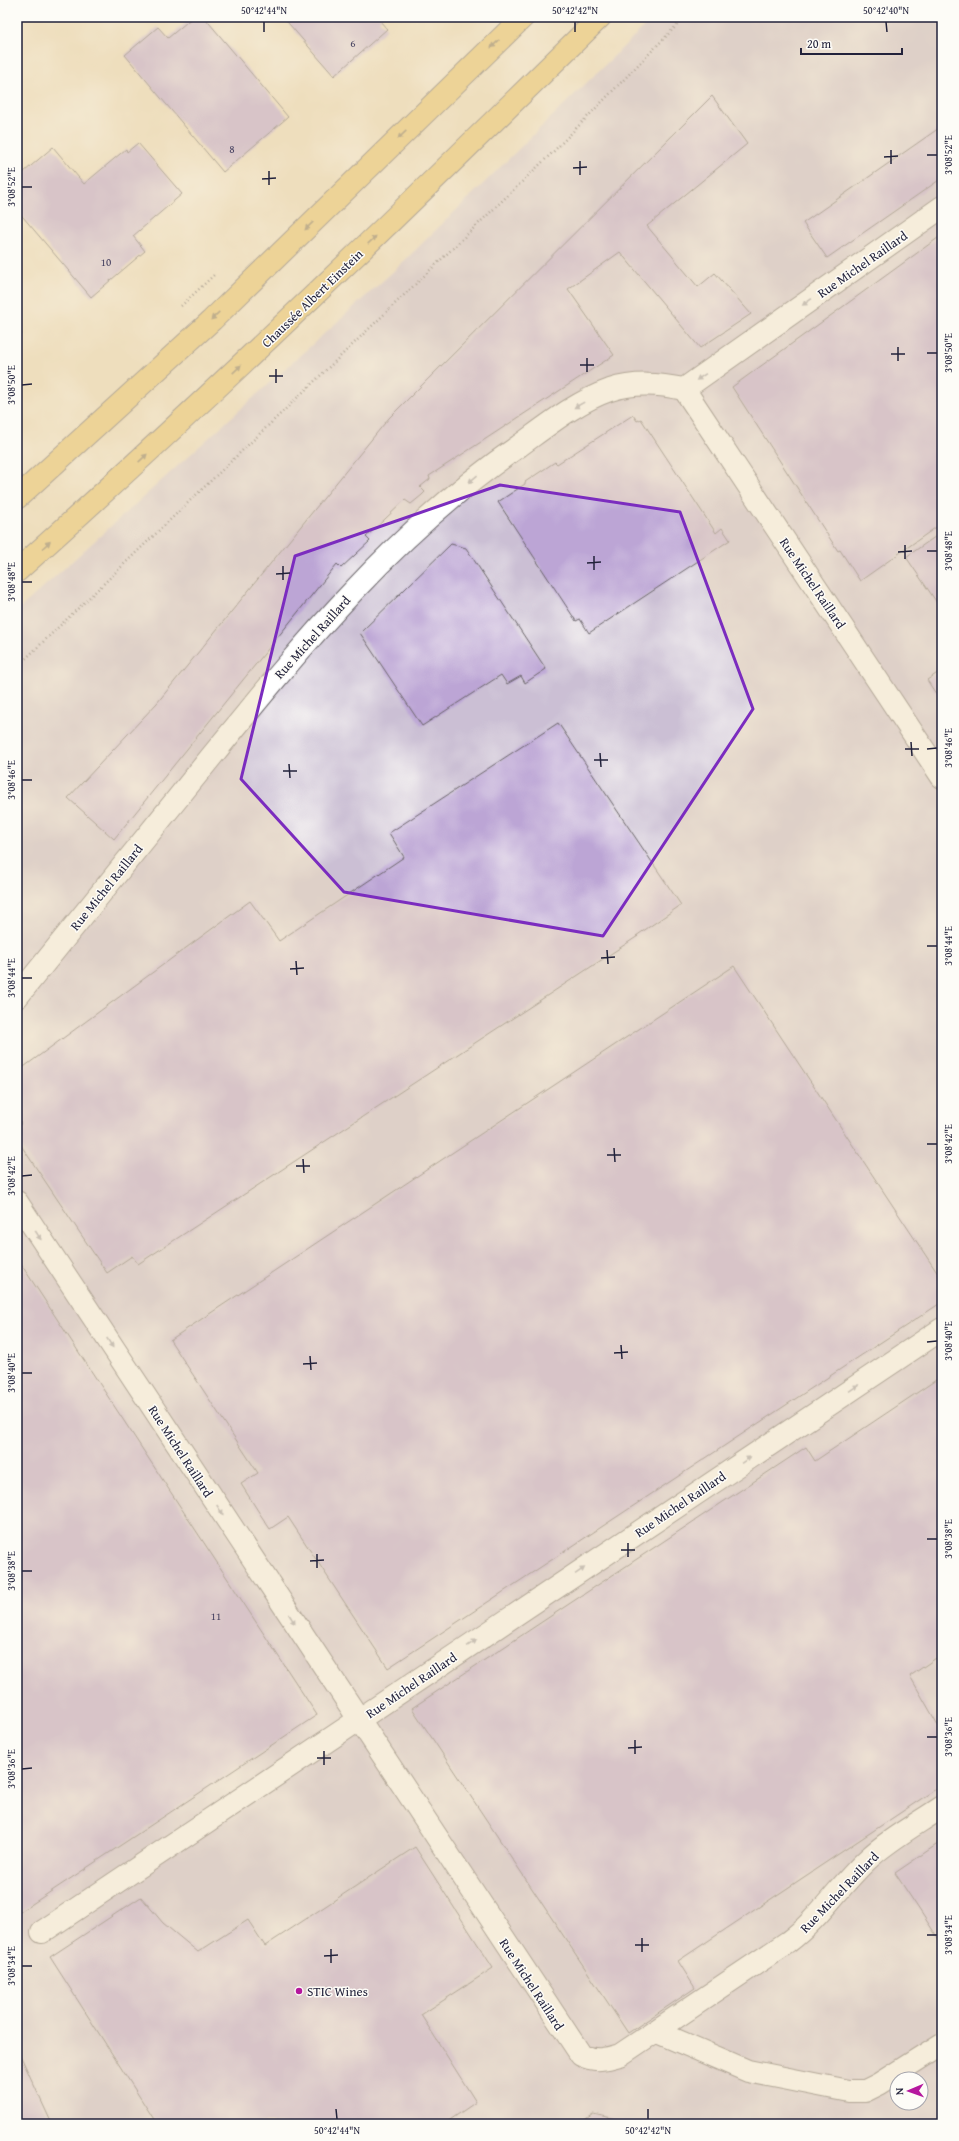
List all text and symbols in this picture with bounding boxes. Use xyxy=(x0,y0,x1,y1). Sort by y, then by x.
text: 50°42'44"N xyxy=(241,3,287,18)
text: 50°42'42"N xyxy=(552,3,598,18)
text: 50°42'40"N xyxy=(863,3,909,18)
scale bar xyxy=(801,30,902,56)
house number: 6 xyxy=(350,35,356,51)
text: 20 m xyxy=(807,35,831,52)
one-way arrow xyxy=(490,39,500,49)
one-way arrow xyxy=(397,130,407,140)
text: 3°08'52"E xyxy=(941,135,956,175)
house number: 8 xyxy=(229,141,235,157)
text: 3°08'52"E xyxy=(4,167,19,207)
one-way arrow xyxy=(304,221,314,230)
street label: Rue Michel Raillard xyxy=(813,226,911,303)
one-way arrow xyxy=(367,236,377,245)
street label: Chaussée Albert Einstein xyxy=(257,244,368,352)
house number: 10 xyxy=(101,254,111,270)
one-way arrow xyxy=(802,298,813,306)
one-way arrow xyxy=(210,311,220,321)
text: 3°08'50"E xyxy=(941,333,956,373)
one-way arrow xyxy=(232,364,242,374)
text: 3°08'50"E xyxy=(4,365,19,405)
one-way arrow xyxy=(696,373,706,381)
one-way arrow xyxy=(574,401,585,408)
one-way arrow xyxy=(138,453,148,463)
one-way arrow xyxy=(467,474,478,483)
text: 3°08'48"E xyxy=(941,531,956,571)
street label: Rue Michel Raillard xyxy=(775,534,850,633)
one-way arrow xyxy=(41,540,51,549)
text: 3°08'48"E xyxy=(4,562,19,602)
street label: Rue Michel Raillard xyxy=(270,591,355,683)
text: 3°08'46"E xyxy=(941,728,956,768)
text: 3°08'46"E xyxy=(4,760,19,800)
street label: Rue Michel Raillard xyxy=(66,840,147,935)
text: 3°08'44"E xyxy=(941,926,956,966)
text: 3°08'44"E xyxy=(4,958,19,998)
text: 3°08'42"E xyxy=(941,1124,956,1164)
text: 3°08'42"E xyxy=(4,1156,19,1196)
one-way arrow xyxy=(35,1229,42,1241)
text: 3°08'40"E xyxy=(941,1321,956,1361)
one-way arrow xyxy=(106,1338,114,1349)
text: 3°08'40"E xyxy=(4,1353,19,1393)
one-way arrow xyxy=(848,1384,860,1391)
street label: Rue Michel Raillard xyxy=(144,1402,217,1501)
one-way arrow xyxy=(741,1456,751,1464)
street label: Rue Michel Raillard xyxy=(631,1467,730,1542)
one-way arrow xyxy=(216,1505,224,1516)
text: 3°08'38"E xyxy=(941,1519,956,1559)
text: 3°08'38"E xyxy=(4,1551,19,1591)
one-way arrow xyxy=(575,1567,585,1575)
house number: 11 xyxy=(211,1608,221,1624)
one-way arrow xyxy=(288,1614,296,1624)
one-way arrow xyxy=(466,1640,478,1647)
street label: Rue Michel Raillard xyxy=(362,1648,461,1723)
text: 3°08'36"E xyxy=(941,1717,956,1757)
text: 3°08'36"E xyxy=(4,1749,19,1789)
street label: Rue Michel Raillard xyxy=(796,1848,883,1937)
text: 3°08'34"E xyxy=(941,1915,956,1955)
street label: Rue Michel Raillard xyxy=(495,1935,568,2034)
text: 3°08'34"E xyxy=(4,1946,19,1986)
place label: STIC Wines xyxy=(307,1982,368,2001)
marker: STIC Wines xyxy=(294,1986,304,1996)
north arrow xyxy=(889,2071,929,2111)
text: N xyxy=(891,2087,907,2095)
text: 50°42'44"N xyxy=(314,2123,360,2138)
text: 50°42'42"N xyxy=(625,2123,671,2138)

